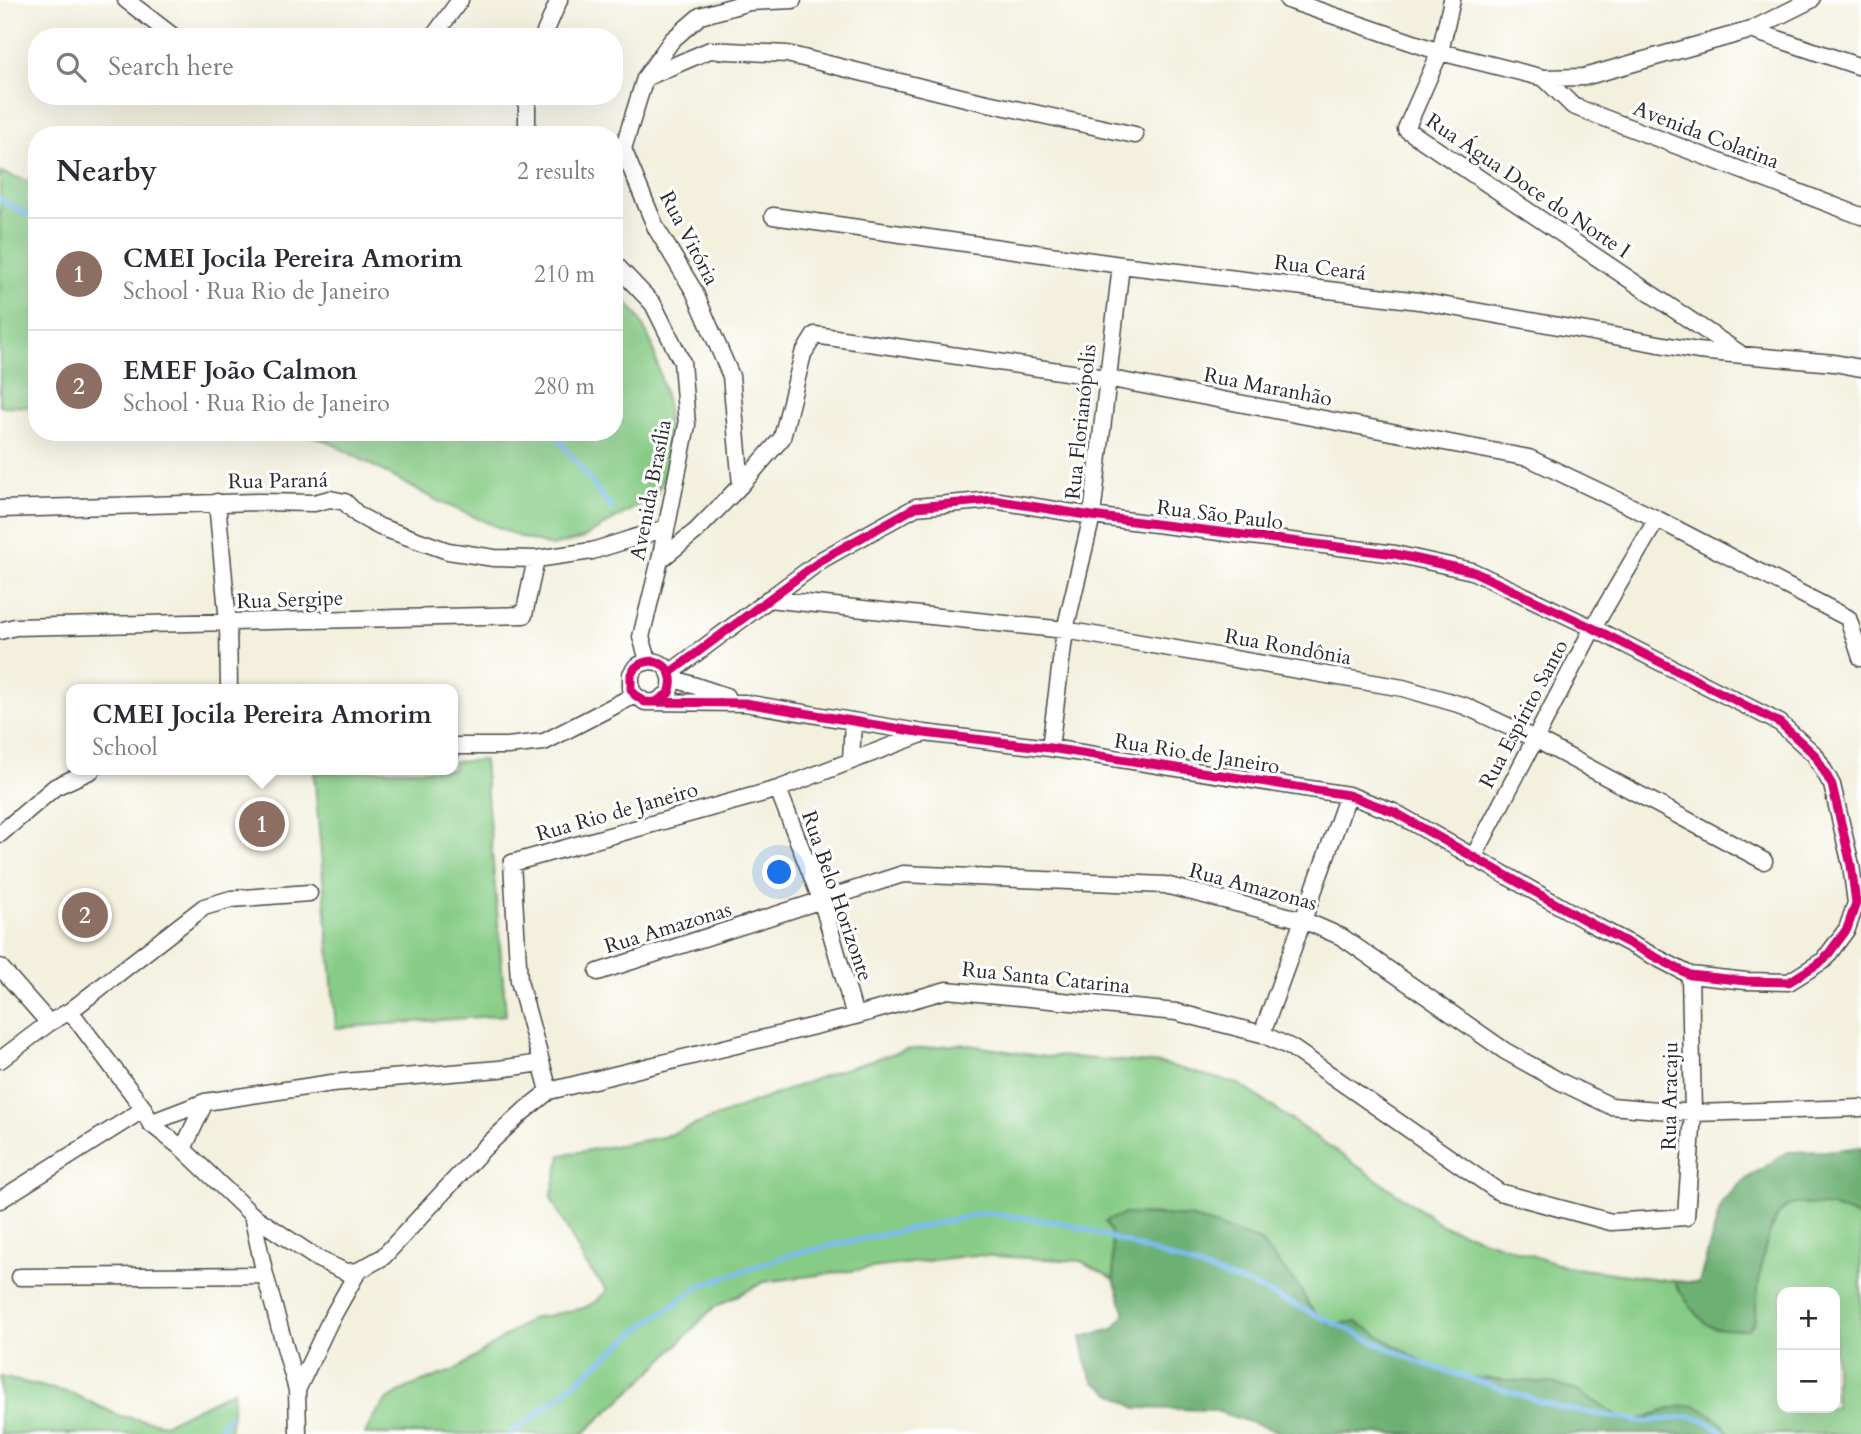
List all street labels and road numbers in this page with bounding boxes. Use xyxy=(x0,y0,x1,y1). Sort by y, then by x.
street label: Avenida Colatina xyxy=(1629,94,1783,176)
street label: Rua Água Doce do Norte I xyxy=(1420,107,1636,265)
street label: Rua Vitória xyxy=(652,186,726,290)
street label: Rua Ceará xyxy=(1272,248,1368,288)
street label: Rua Florianópolis xyxy=(1058,343,1104,501)
street label: Rua Maranhão xyxy=(1201,360,1335,414)
street label: Avenida Brasília xyxy=(623,417,679,563)
street label: Rua Paraná xyxy=(228,466,328,496)
street label: Rua São Paulo xyxy=(1155,493,1285,537)
street label: Rua Sergipe xyxy=(236,584,344,616)
street label: Rua Rondônia xyxy=(1222,622,1354,672)
street label: Rua Espírito Santo xyxy=(1473,635,1575,793)
street label: Rua Rio de Janeiro xyxy=(1112,727,1282,781)
street label: Rua Rio de Janeiro xyxy=(533,775,701,849)
street label: Rua Belo Horizonte xyxy=(794,807,880,985)
street label: Rua Amazonas xyxy=(1186,856,1320,918)
street label: Rua Amazonas xyxy=(601,895,735,961)
street label: Rua Santa Catarina xyxy=(960,955,1132,1001)
street label: Rua Aracaju xyxy=(1655,1041,1685,1151)

